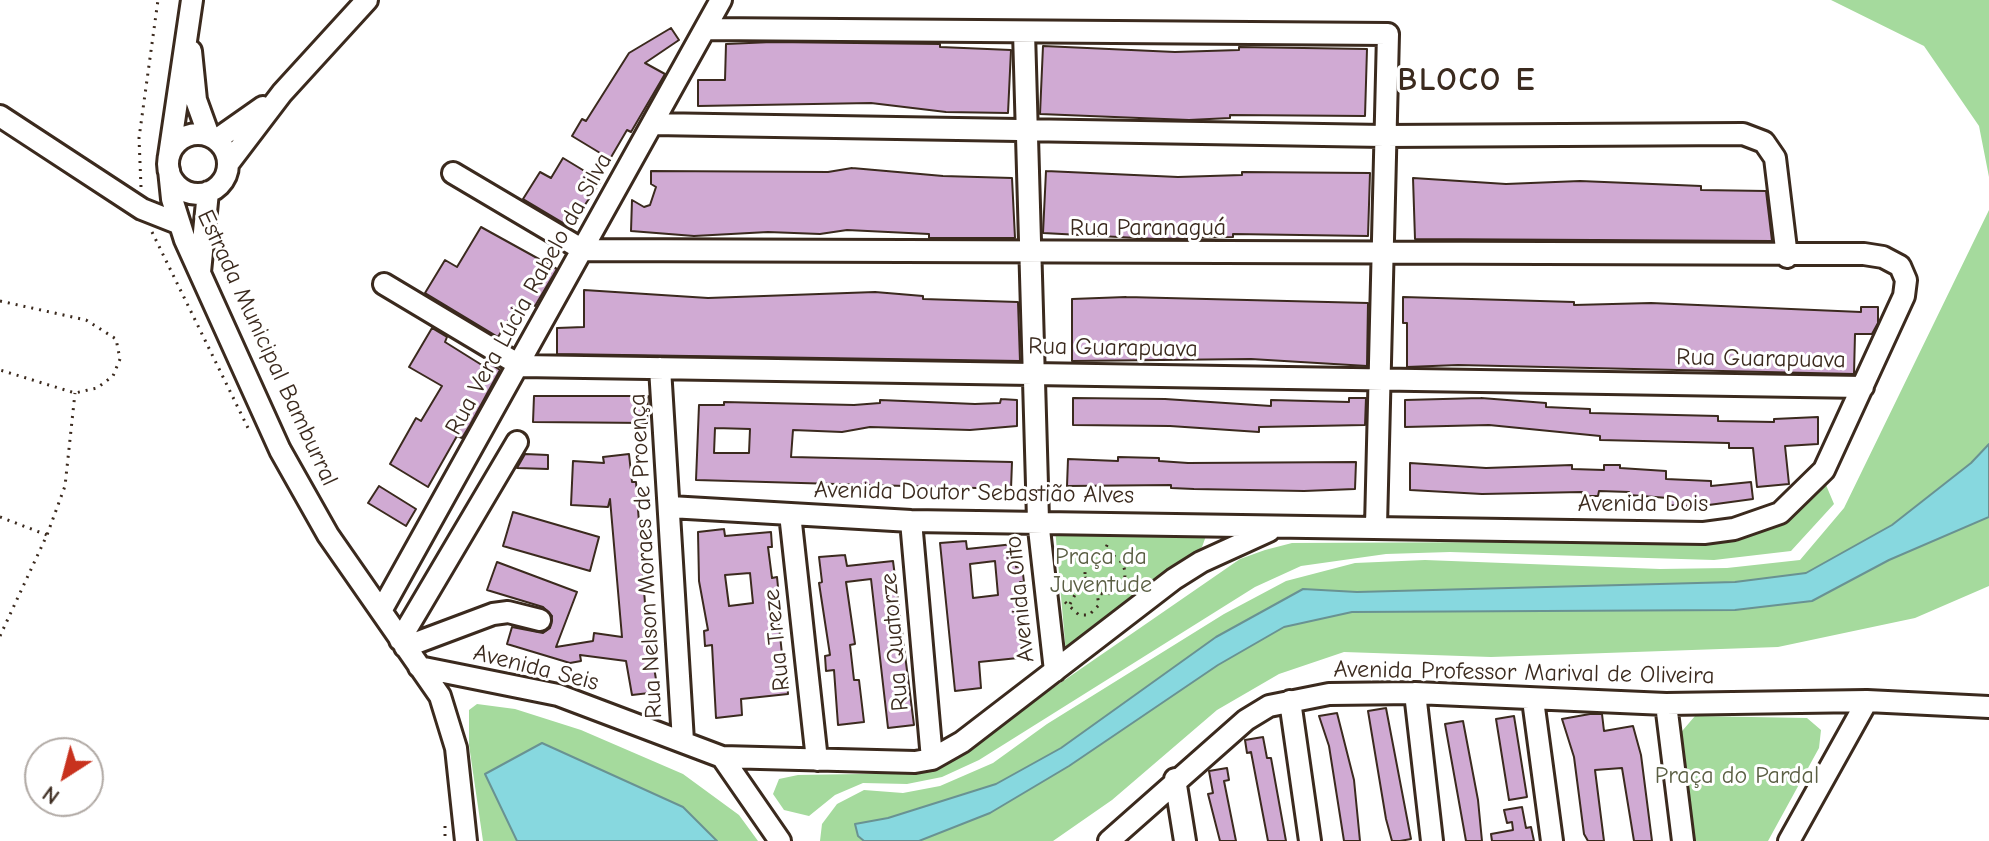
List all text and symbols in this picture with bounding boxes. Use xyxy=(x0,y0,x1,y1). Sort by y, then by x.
district label: BLOCO E xyxy=(1397,62,1537,100)
street label: Rua Vera Lúcia Rabelo da Silva xyxy=(439,148,619,440)
street label: Estrada Municipal Bamburral xyxy=(190,206,344,490)
street label: Rua Paranaguá xyxy=(1070,214,1226,242)
street label: Rua Guarapuava xyxy=(1028,332,1198,364)
street label: Rua Guarapuava xyxy=(1676,343,1846,375)
street label: Rua Nelson Moraes de Proença xyxy=(623,393,669,719)
street label: Avenida Doutor Sebastião Alves xyxy=(814,476,1134,510)
street label: Avenida Dois xyxy=(1578,490,1708,518)
street label: Avenida Oito xyxy=(999,534,1041,664)
park label: Praça da Juventude xyxy=(1050,543,1152,599)
street label: Rua Quatorze xyxy=(875,572,915,712)
street label: Rua Treze xyxy=(757,588,797,692)
street label: Avenida Seis xyxy=(470,639,602,697)
street label: Avenida Professor Marival de Oliveira xyxy=(1333,655,1715,691)
north arrow xyxy=(24,737,104,817)
park label: Praça do Pardal xyxy=(1655,762,1819,790)
text: N xyxy=(38,780,65,810)

